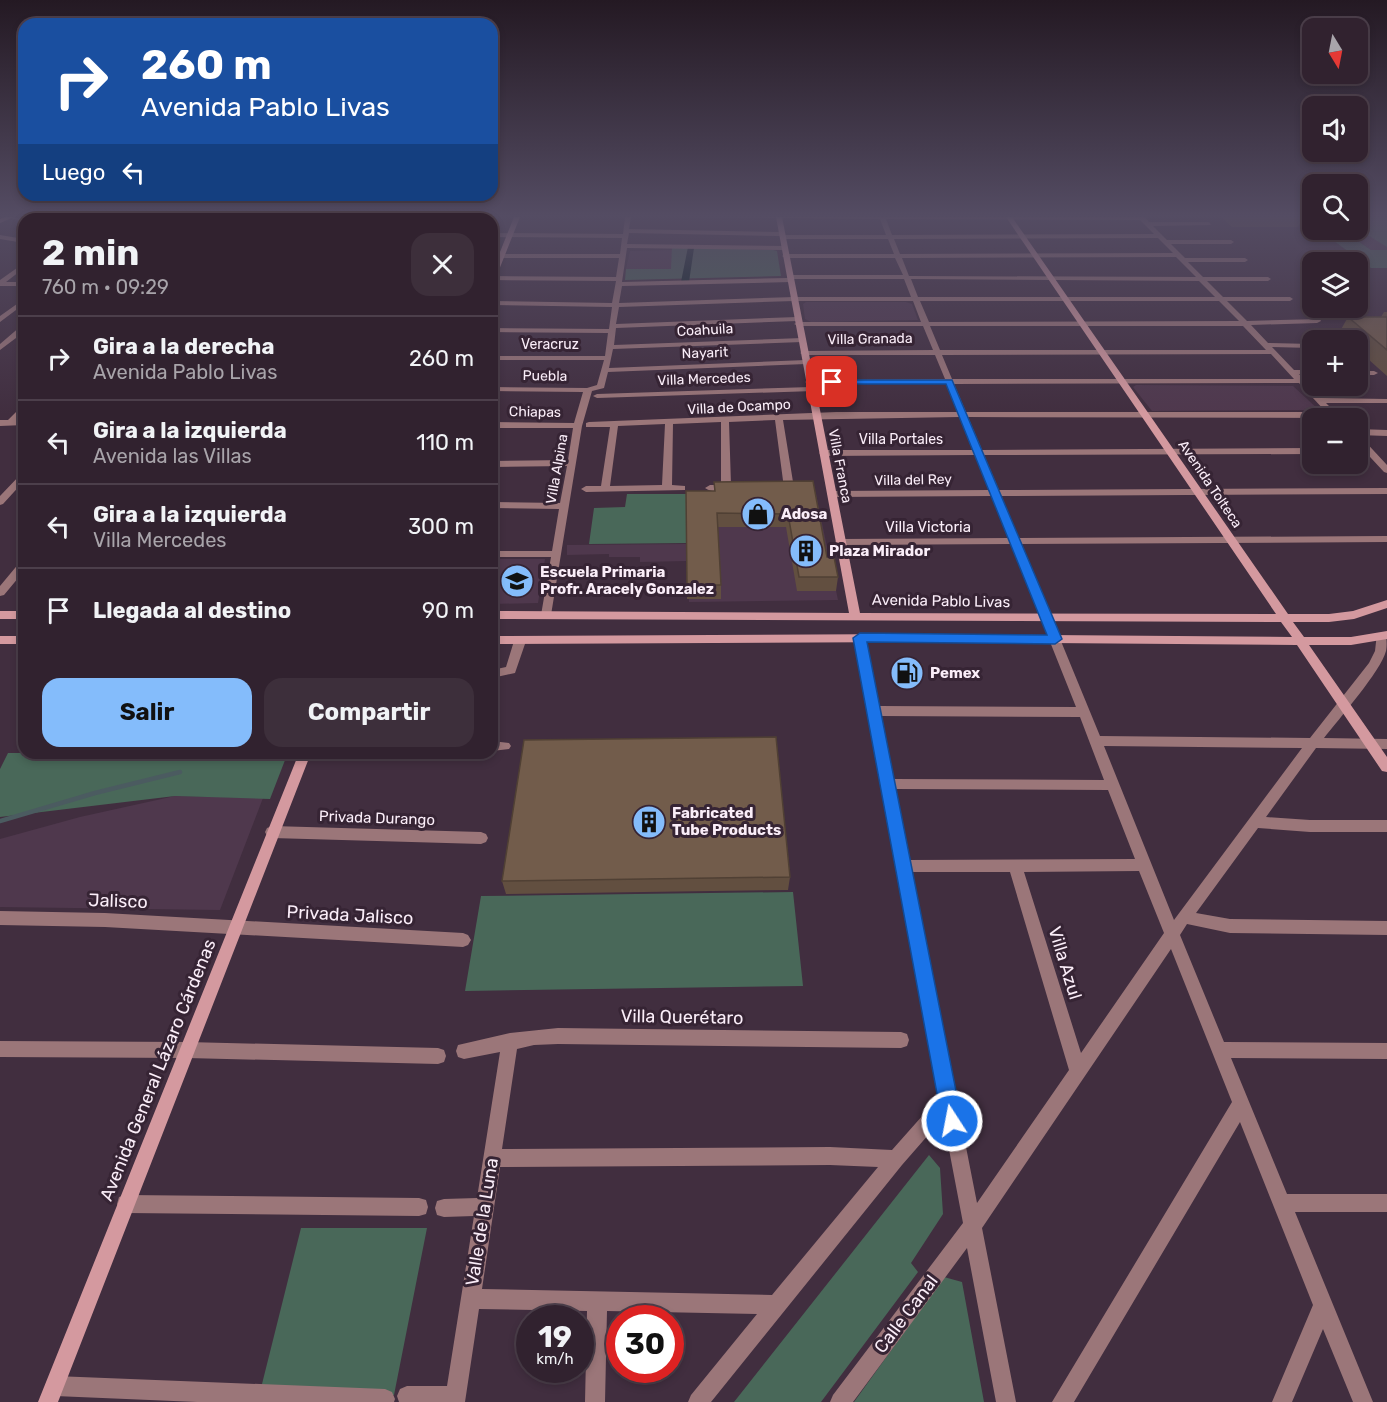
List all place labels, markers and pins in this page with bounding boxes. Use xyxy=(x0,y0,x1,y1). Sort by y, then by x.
pin xyxy=(806,356,857,407)
shop icon: Adosa xyxy=(740,496,776,532)
place label: Adosa xyxy=(781,505,828,523)
building icon: Plaza Mirador xyxy=(788,533,824,569)
place label: Plaza Mirador xyxy=(829,542,930,560)
school or university icon: Escuela Primaria Profr. Aracely Gonzalez xyxy=(499,563,535,599)
place label: Escuela Primaria Profr. Aracely Gonzalez xyxy=(540,563,714,598)
fuel station icon: Pemex xyxy=(889,655,925,691)
place label: Pemex xyxy=(930,664,980,682)
building icon: Fabricated Tube Products xyxy=(631,804,667,840)
place label: Fabricated Tube Products xyxy=(672,804,781,839)

